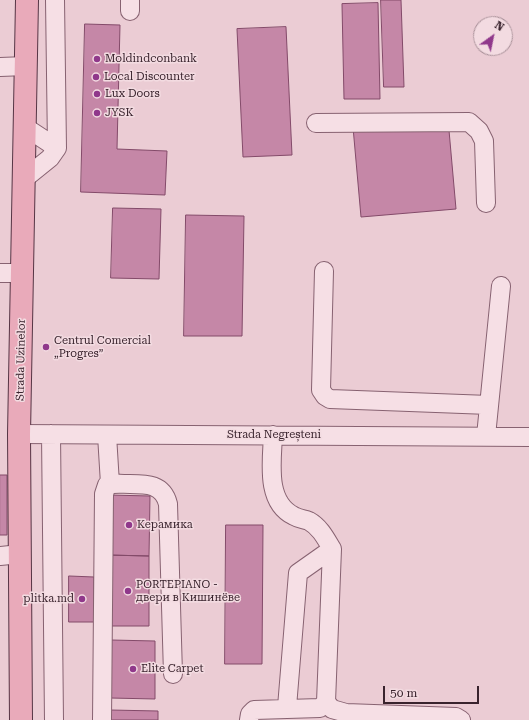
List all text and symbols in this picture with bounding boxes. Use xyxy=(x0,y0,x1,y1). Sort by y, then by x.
north arrow xyxy=(473,16,513,56)
text: N xyxy=(492,19,506,34)
place label: Moldindconbank xyxy=(105,52,197,66)
marker: Moldindconbank xyxy=(92,54,102,64)
place label: Local Discounter xyxy=(104,70,195,84)
marker: Local Discounter xyxy=(91,72,101,82)
place label: Lux Doors xyxy=(105,87,160,101)
marker: Lux Doors xyxy=(92,89,102,99)
place label: JYSK xyxy=(105,106,133,120)
marker: JYSK xyxy=(92,108,102,118)
street label: Strada Uzinelor xyxy=(14,319,28,401)
place label: Centrul Comercial „Progres” xyxy=(54,334,151,360)
marker: Centrul Comercial „Progres” xyxy=(41,342,51,352)
street label: Strada Negreșteni xyxy=(227,428,321,442)
place label: Керамика xyxy=(137,518,193,532)
marker: Керамика xyxy=(124,520,134,530)
place label: PORTEPIANO - двери в Кишинёве xyxy=(136,578,240,604)
marker: PORTEPIANO - двери в Кишинёве xyxy=(123,586,133,596)
place label: plitka.md xyxy=(23,592,74,606)
marker: plitka.md xyxy=(77,594,87,604)
place label: Elite Carpet xyxy=(141,662,203,676)
marker: Elite Carpet xyxy=(128,664,138,674)
scale bar xyxy=(385,678,481,704)
text: 50 m xyxy=(390,686,417,700)

